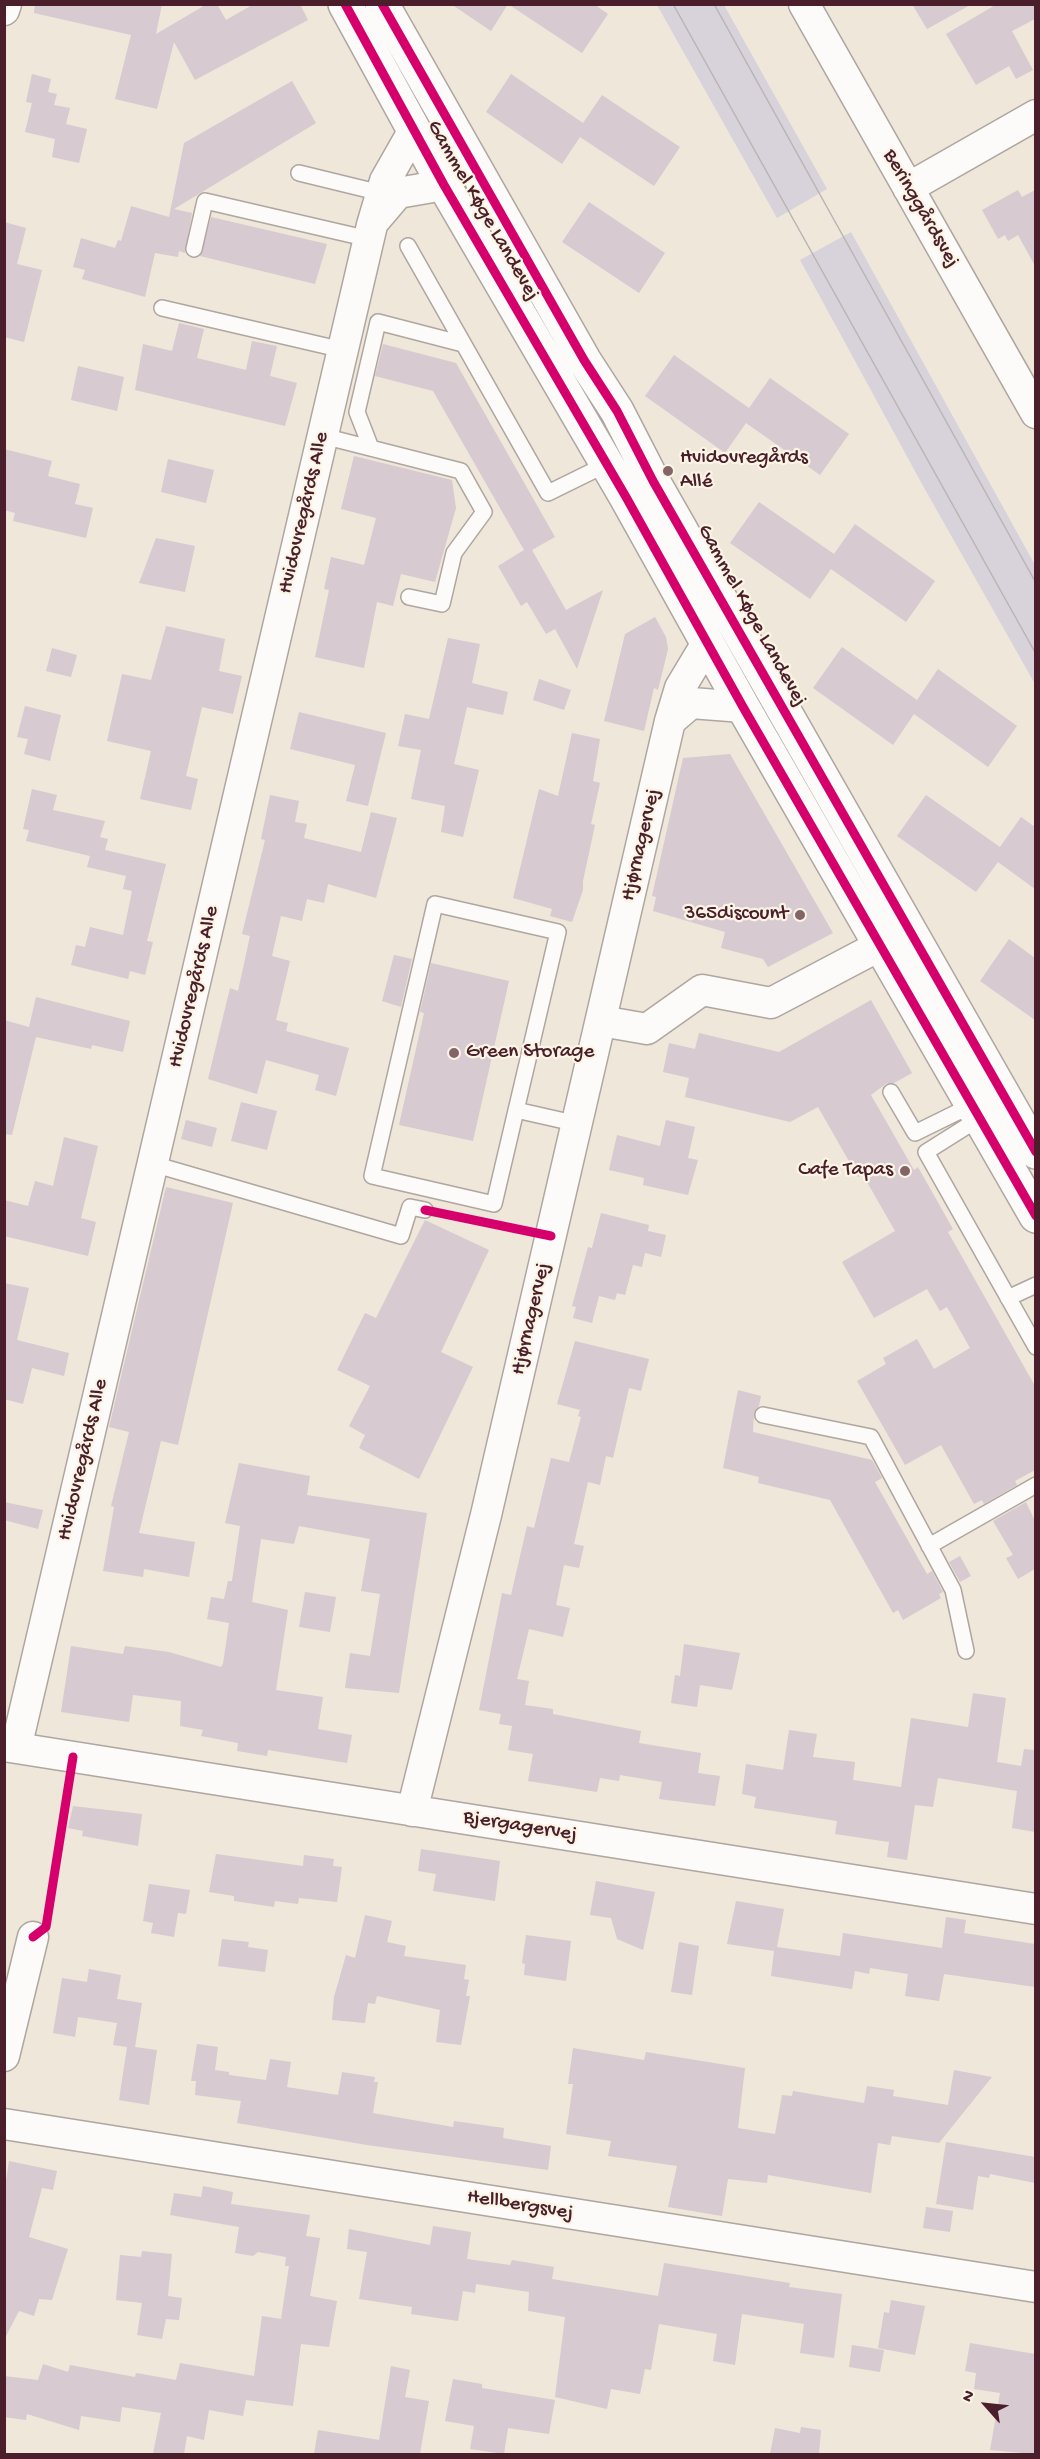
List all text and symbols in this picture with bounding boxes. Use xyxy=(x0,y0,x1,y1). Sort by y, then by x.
street label: Gammel Køge Landevej xyxy=(420,116,544,306)
street label: Beringgårdsvej xyxy=(876,145,964,273)
street label: Hvidovregårds Alle xyxy=(274,430,336,596)
place label: Hvidovregårds Allé xyxy=(680,446,808,496)
marker: Hvidovregårds Allé xyxy=(661,464,675,478)
street label: Gammel Køge Landevej xyxy=(691,521,811,711)
street label: Hjørnagervej xyxy=(617,786,667,904)
place label: 365discount xyxy=(684,902,788,928)
street label: Hvidovregårds Alle xyxy=(164,904,226,1070)
marker: 365discount xyxy=(793,908,807,922)
place label: Green Storage xyxy=(466,1040,594,1066)
marker: Green Storage xyxy=(447,1046,461,1060)
place label: Cafe Tapas xyxy=(798,1158,893,1184)
marker: Cafe Tapas xyxy=(898,1164,912,1178)
street label: Hjørnagervej xyxy=(507,1260,557,1378)
street label: Hvidovregårds Alle xyxy=(53,1377,115,1543)
street label: Bjergagervej xyxy=(461,1806,579,1848)
street label: Hellbergsvej xyxy=(465,2185,575,2227)
north arrow xyxy=(956,2375,1016,2435)
text: N xyxy=(959,2388,980,2406)

